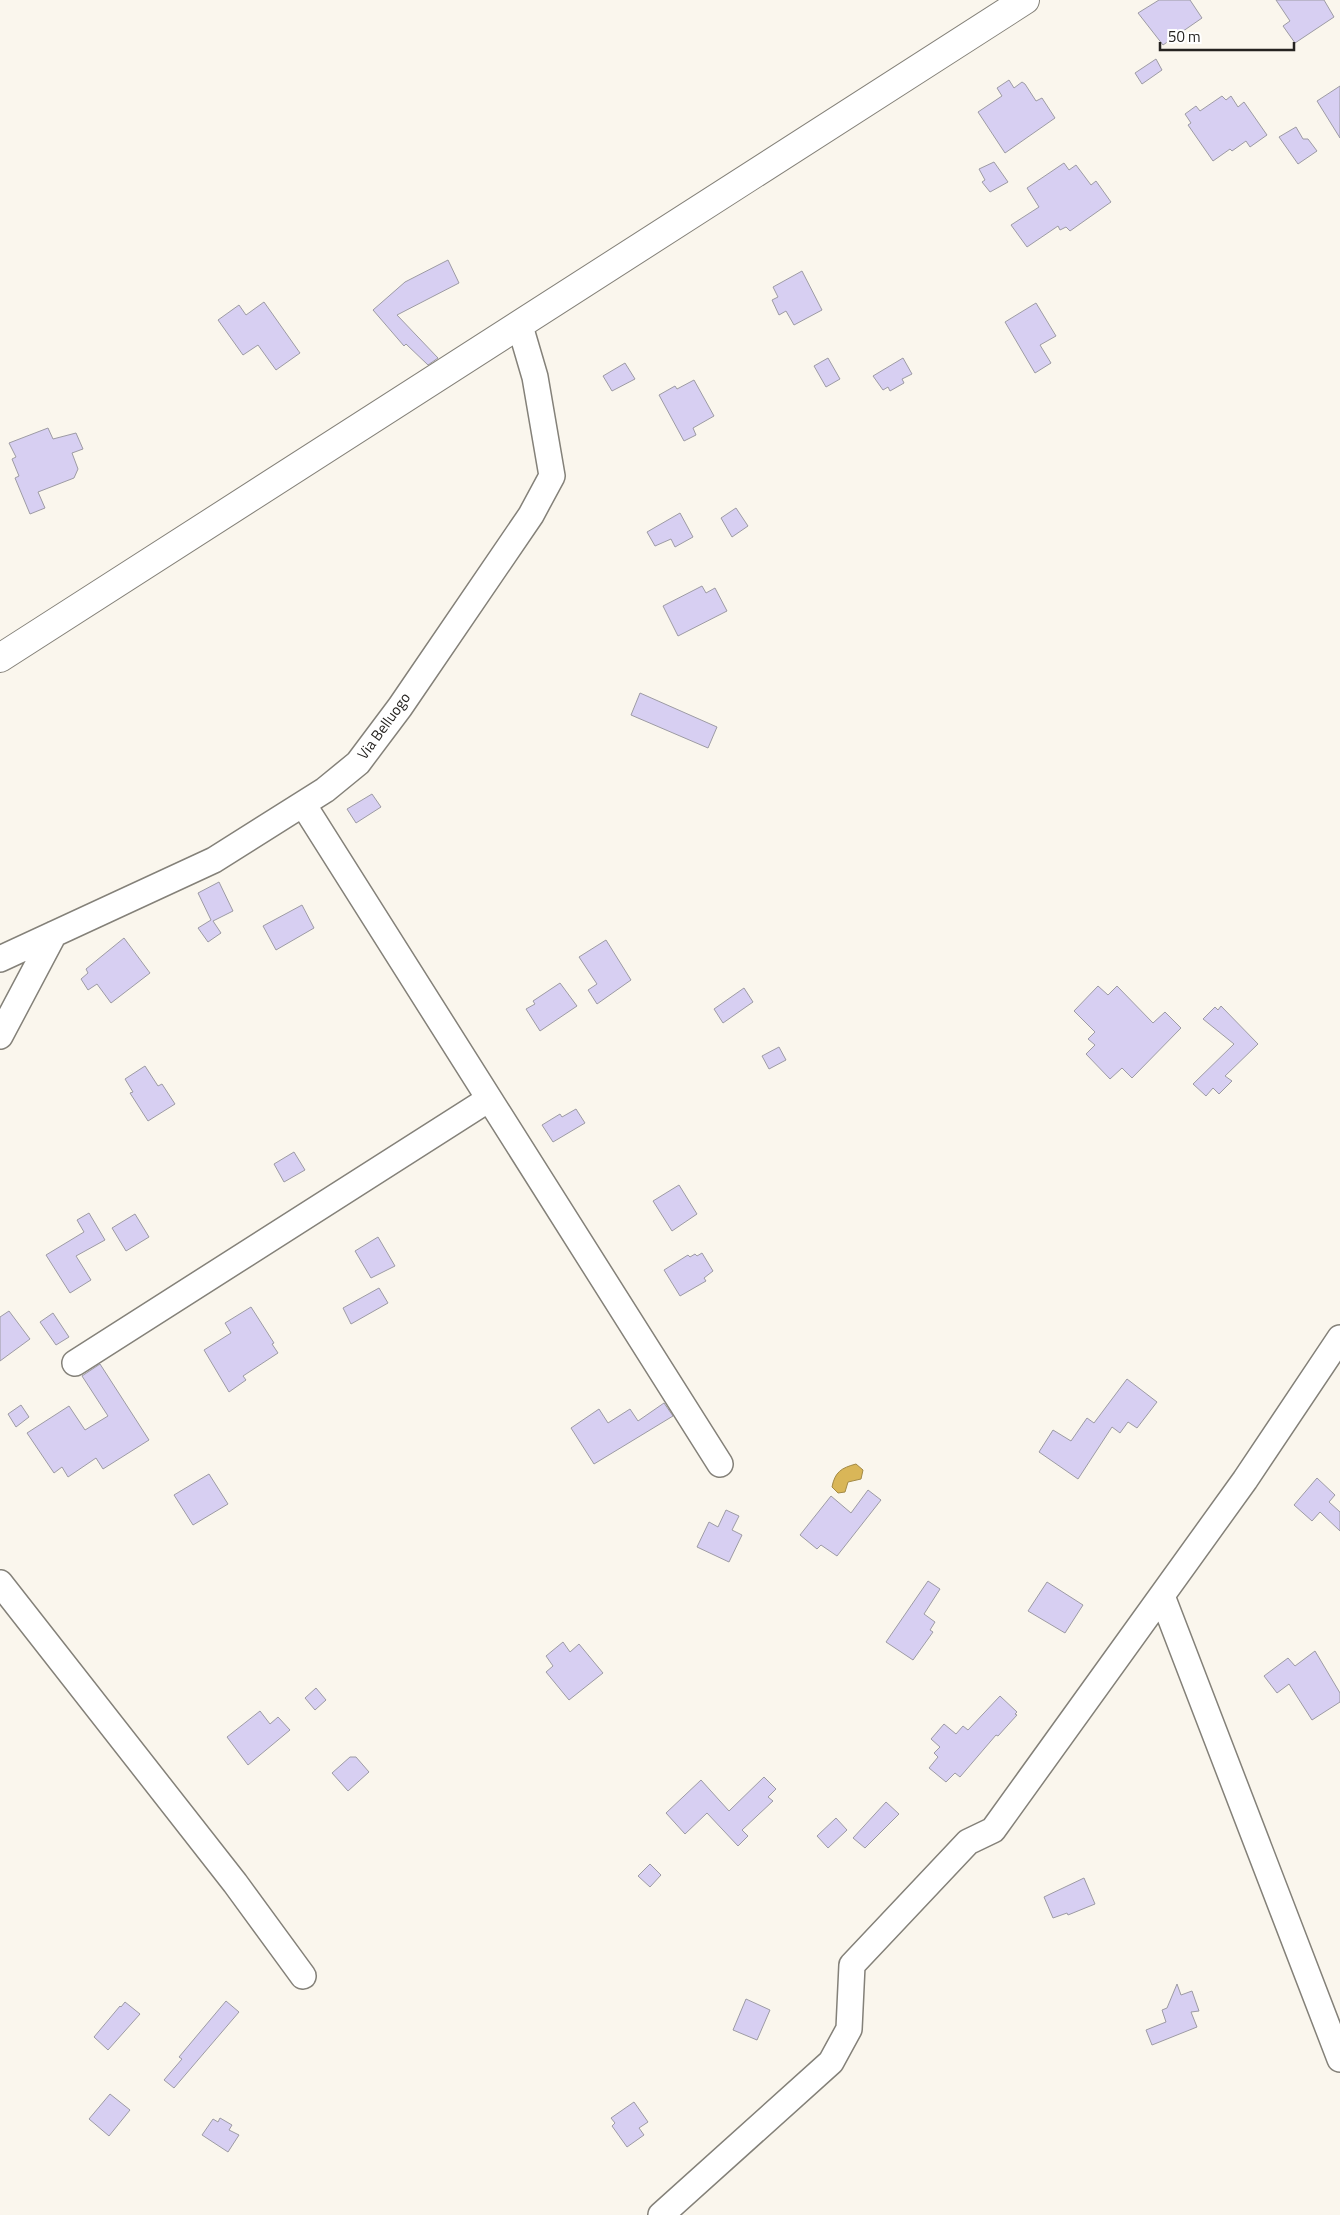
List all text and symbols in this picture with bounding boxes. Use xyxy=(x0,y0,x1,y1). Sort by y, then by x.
scale bar xyxy=(1160,20,1294,52)
text: 50 m xyxy=(1168,25,1201,48)
street label: Via Belluogo xyxy=(351,687,416,764)

